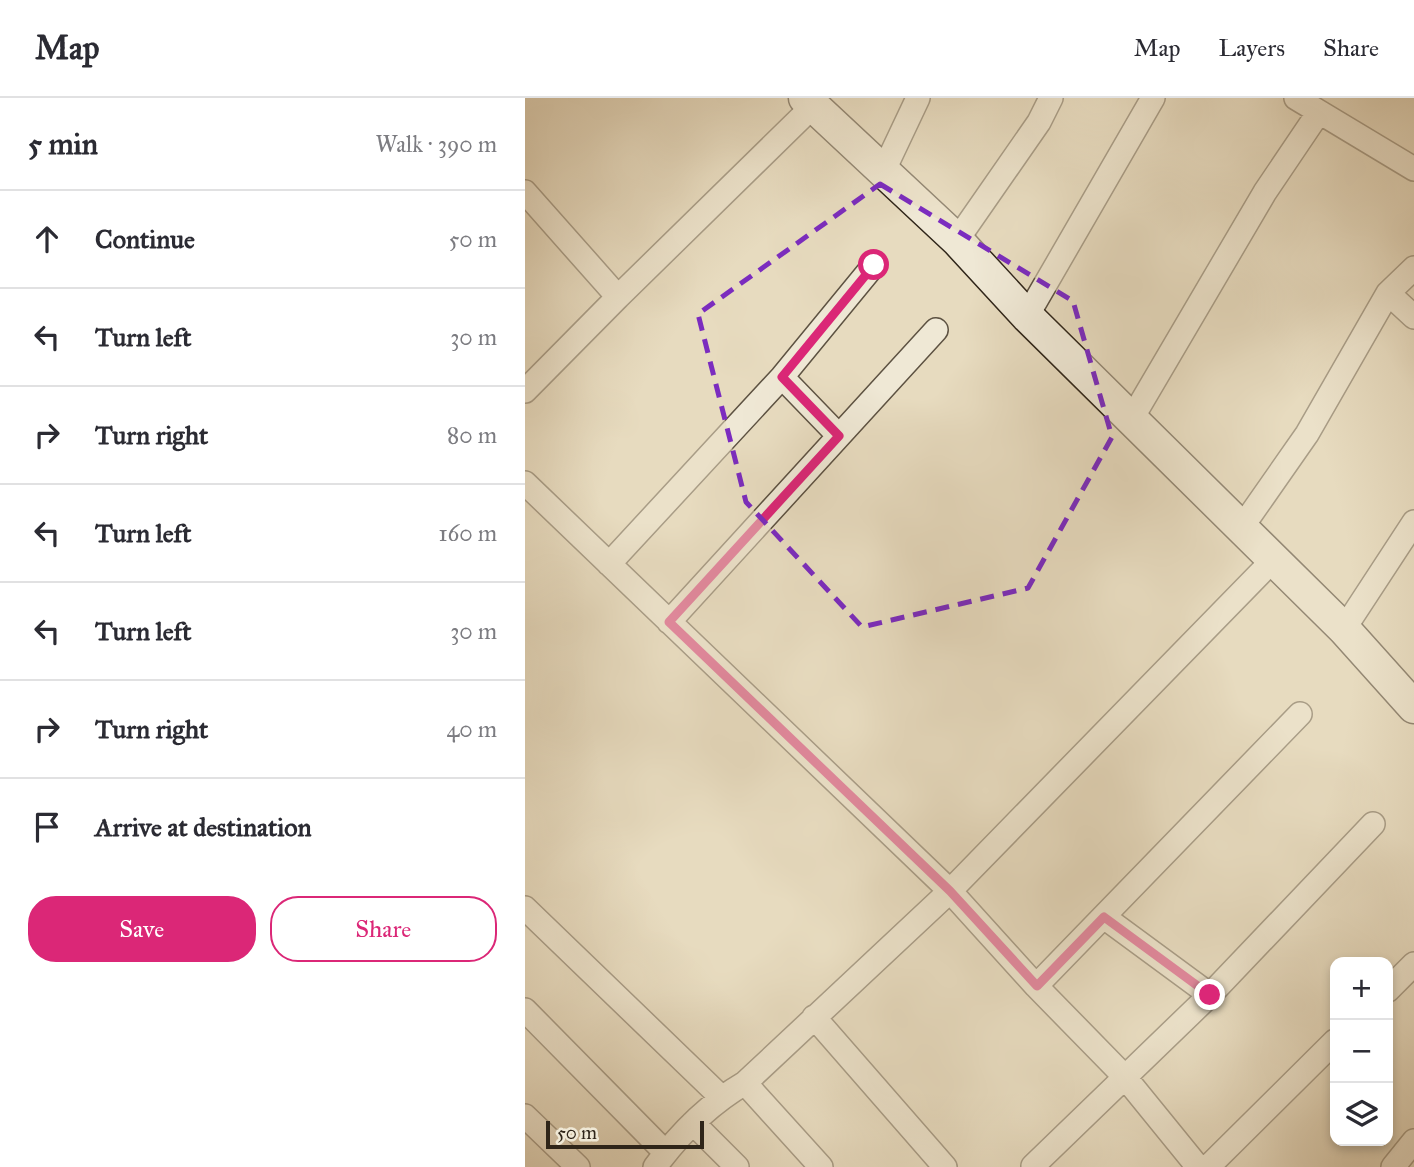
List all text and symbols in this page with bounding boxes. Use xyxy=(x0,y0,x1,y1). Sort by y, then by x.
text: Map xyxy=(35,28,99,68)
text: Map xyxy=(1134,33,1181,63)
text: Layers xyxy=(1219,33,1285,63)
text: Share xyxy=(1323,33,1379,63)
text: 5 min xyxy=(28,126,98,162)
text: Walk · 390 m xyxy=(376,130,497,158)
icon: ahead xyxy=(28,220,66,258)
text: Continue xyxy=(95,223,195,255)
text: 50 m xyxy=(449,225,497,253)
route start xyxy=(858,249,889,280)
icon: left xyxy=(28,318,66,356)
text: Turn left xyxy=(95,321,191,353)
text: 30 m xyxy=(450,323,497,351)
icon: right xyxy=(28,416,66,454)
text: Turn right xyxy=(95,419,208,451)
text: 80 m xyxy=(447,421,497,449)
icon: left xyxy=(28,514,66,552)
text: Turn left xyxy=(95,517,191,549)
text: 160 m xyxy=(439,519,497,547)
icon: left xyxy=(28,612,66,650)
text: Turn left xyxy=(95,615,191,647)
text: 30 m xyxy=(450,617,497,645)
icon: right xyxy=(28,710,66,748)
text: Turn right xyxy=(95,713,208,745)
text: 40 m xyxy=(447,715,497,743)
icon: arrive xyxy=(28,808,66,846)
text: Arrive at destination xyxy=(95,811,312,843)
button: Save xyxy=(28,896,256,962)
button: Share xyxy=(270,896,497,962)
map controls xyxy=(1330,957,1393,1146)
button: + xyxy=(1330,957,1393,1020)
route end xyxy=(1194,979,1225,1010)
button: − xyxy=(1330,1020,1393,1083)
button: layers xyxy=(1330,1083,1393,1146)
scale bar xyxy=(546,1118,703,1150)
text: 50 m xyxy=(557,1121,597,1144)

